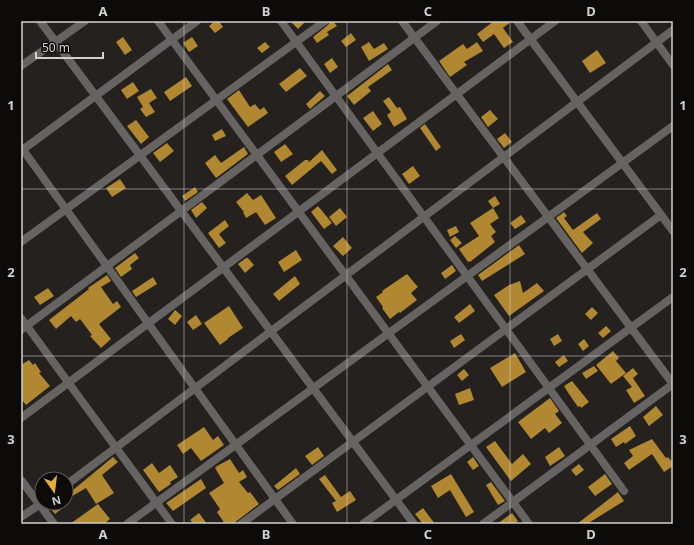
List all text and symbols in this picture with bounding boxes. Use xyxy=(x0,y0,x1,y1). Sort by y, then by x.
text: A xyxy=(99,2,108,20)
text: B xyxy=(262,2,270,20)
text: C xyxy=(424,2,432,20)
text: D xyxy=(586,2,596,20)
scale bar xyxy=(36,34,103,60)
text: 50 m xyxy=(42,39,70,56)
text: 1 xyxy=(7,96,15,114)
text: 1 xyxy=(679,96,687,114)
text: 2 xyxy=(7,263,15,281)
text: 2 xyxy=(679,263,687,281)
text: 3 xyxy=(7,430,15,448)
text: 3 xyxy=(679,430,687,448)
north arrow xyxy=(34,471,74,511)
text: N xyxy=(50,493,63,510)
text: A xyxy=(99,525,108,543)
text: B xyxy=(262,525,270,543)
text: C xyxy=(424,525,432,543)
text: D xyxy=(586,525,596,543)

